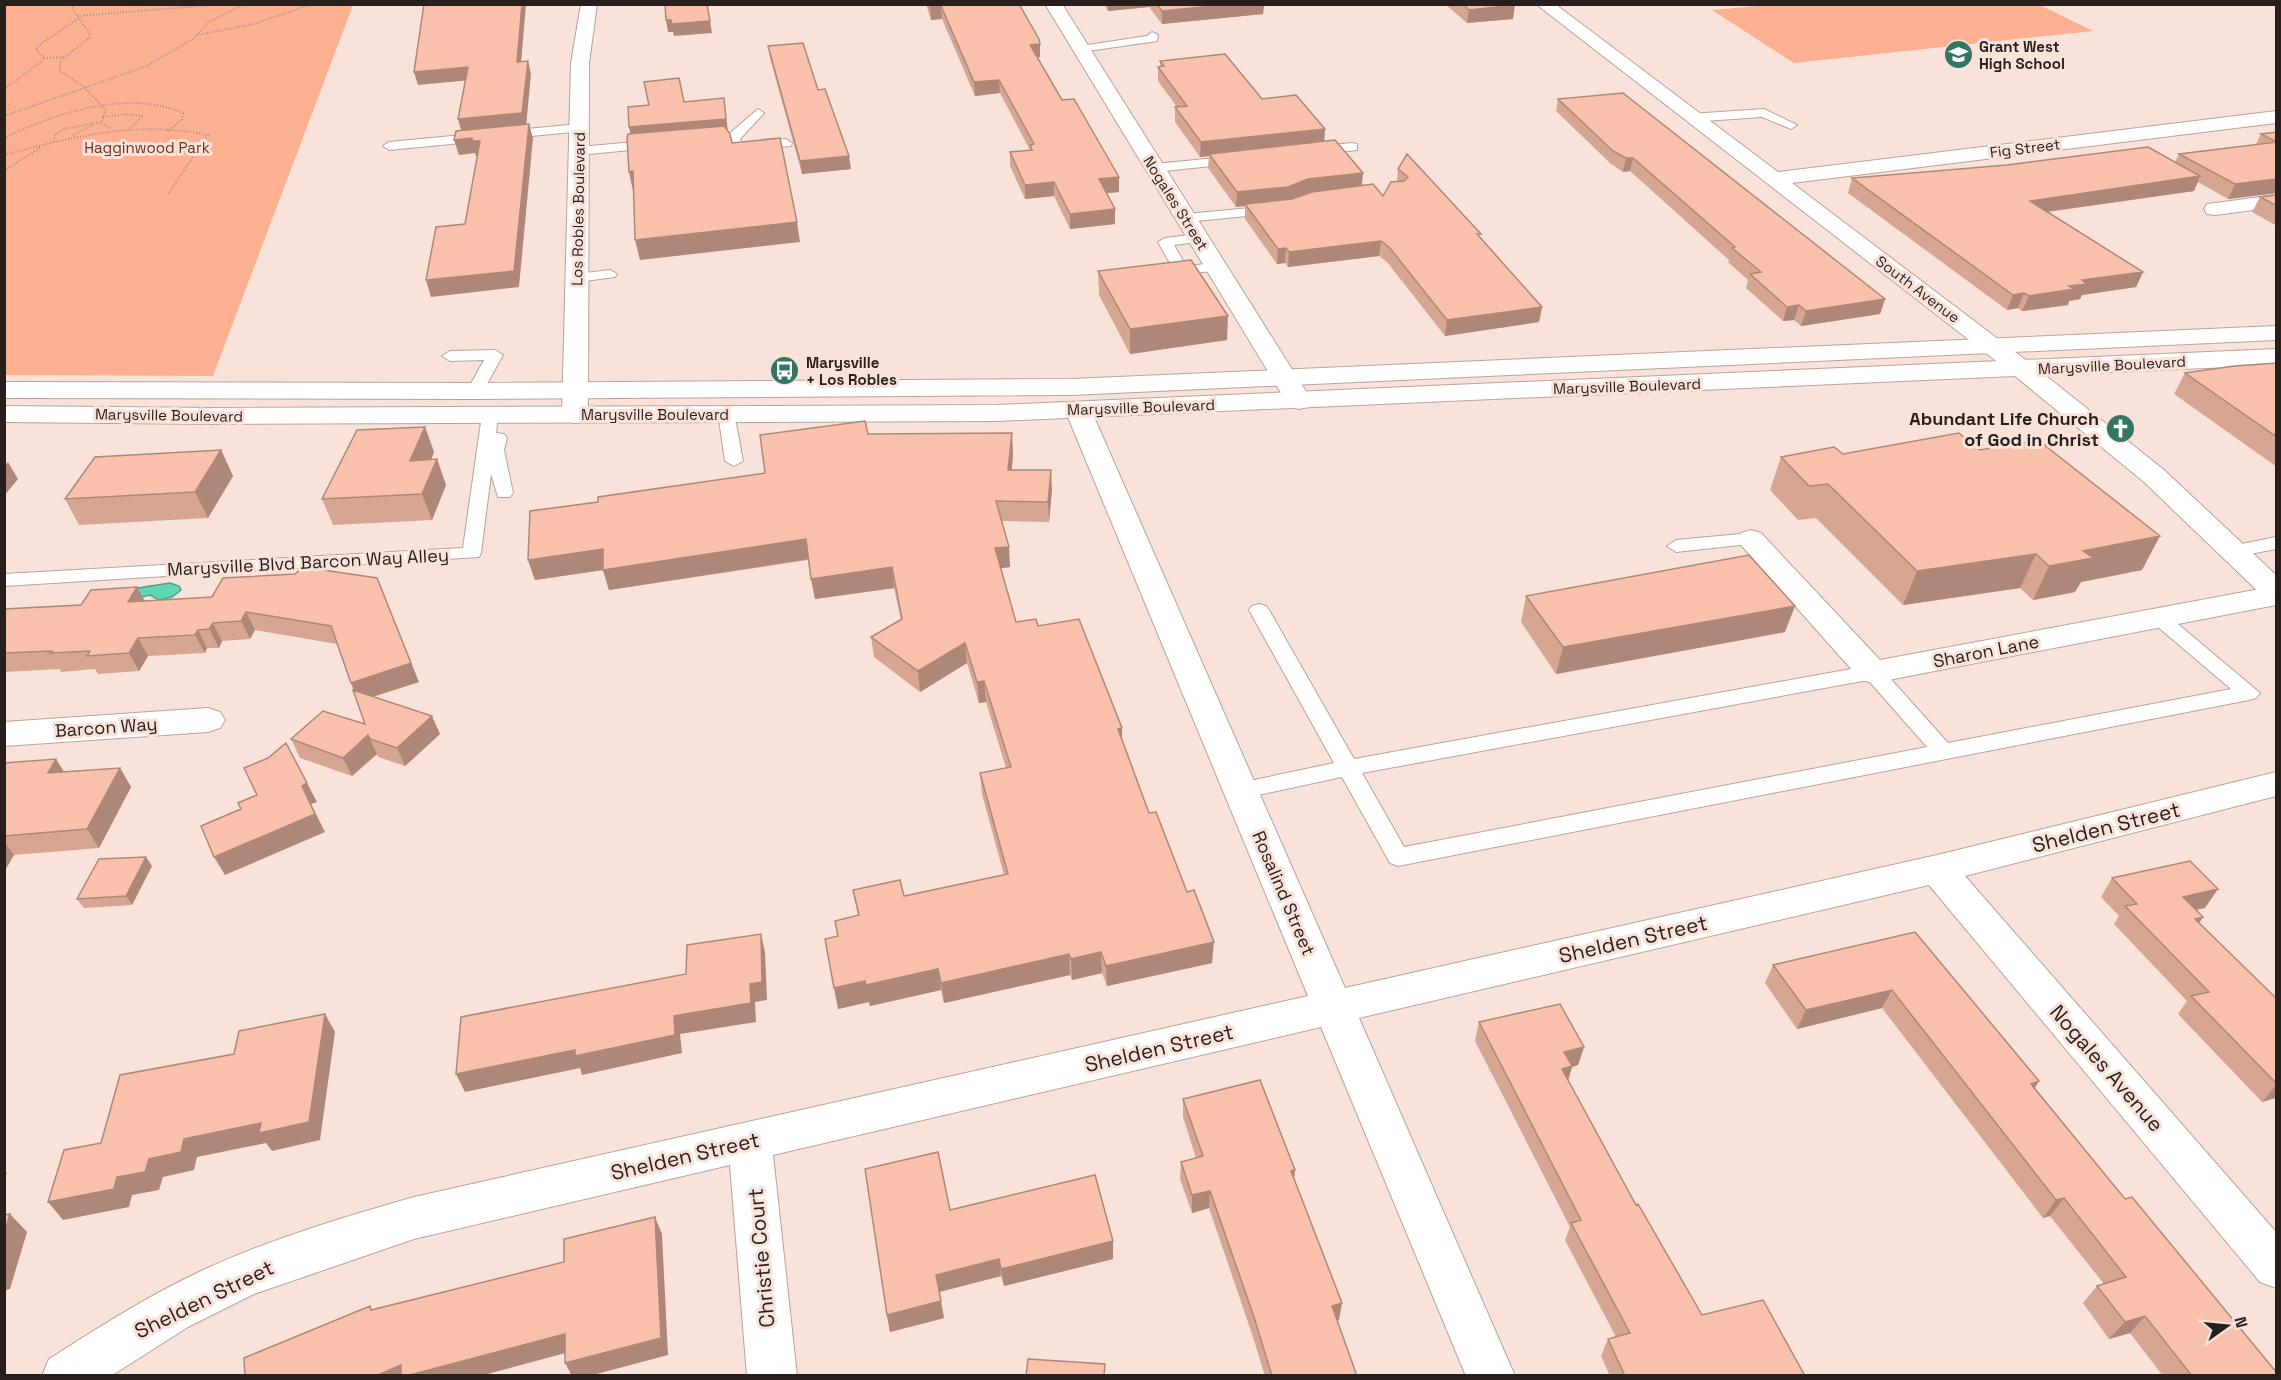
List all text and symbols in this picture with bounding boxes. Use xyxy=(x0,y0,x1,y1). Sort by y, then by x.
place label: Grant West High School xyxy=(1979,37,2065,73)
school or university icon: Grant West High School xyxy=(1942,39,1974,71)
street label: Los Robles Boulevard xyxy=(567,132,589,286)
street label: Fig Street xyxy=(1989,134,2062,162)
park label: Hagginwood Park xyxy=(84,138,210,157)
street label: Nogales Street xyxy=(1139,152,1213,254)
street label: South Avenue xyxy=(1872,251,1964,327)
street label: Marysville Boulevard xyxy=(2038,352,2186,378)
place label: Marysville + Los Robles xyxy=(806,353,897,389)
bus stop icon: Marysville + Los Robles xyxy=(769,355,801,387)
street label: Marysville Boulevard xyxy=(1553,374,1701,398)
street label: Marysville Boulevard xyxy=(1067,395,1215,419)
street label: Marysville Boulevard xyxy=(95,404,243,426)
street label: Marysville Boulevard xyxy=(581,405,729,424)
place label: Abundant Life Church of God in Christ xyxy=(1909,407,2099,451)
church icon: Abundant Life Church of God in Christ xyxy=(2104,412,2136,444)
street label: Marysville Blvd Barcon Way Alley xyxy=(167,543,449,581)
street label: Sharon Lane xyxy=(1931,629,2041,673)
street label: Barcon Way xyxy=(54,712,158,742)
street label: Shelden Street xyxy=(2029,796,2183,858)
street label: Rosalind Street xyxy=(1247,827,1321,959)
street label: Shelden Street xyxy=(1556,909,1710,969)
street label: Nogales Avenue xyxy=(2044,999,2170,1137)
street label: Shelden Street xyxy=(1082,1018,1236,1078)
street label: Shelden Street xyxy=(608,1126,762,1186)
street label: Christie Court xyxy=(741,1187,781,1329)
street label: Shelden Street xyxy=(130,1254,278,1344)
north arrow xyxy=(2197,1296,2257,1356)
text: N xyxy=(2229,1314,2253,1330)

